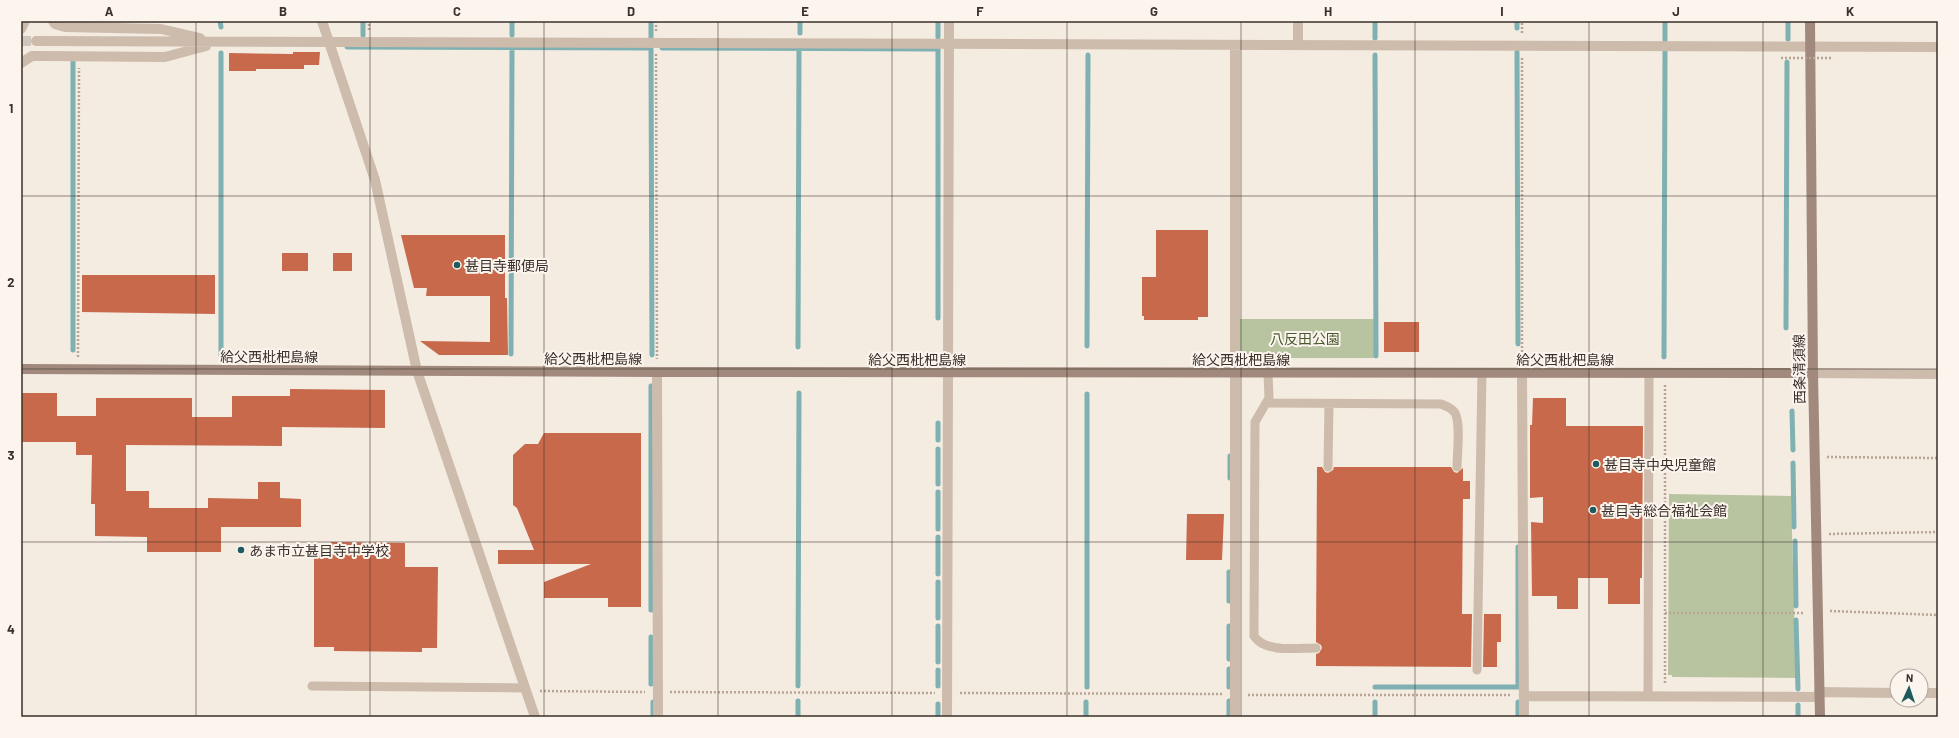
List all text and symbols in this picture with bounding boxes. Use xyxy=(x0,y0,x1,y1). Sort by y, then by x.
text: A xyxy=(105,3,114,19)
text: B xyxy=(279,3,287,19)
text: C xyxy=(453,3,461,19)
text: D xyxy=(627,3,635,19)
text: E xyxy=(801,3,809,19)
text: F xyxy=(976,3,984,19)
text: G xyxy=(1150,3,1158,19)
text: H xyxy=(1324,3,1332,19)
text: I xyxy=(1500,3,1504,19)
text: J xyxy=(1672,3,1680,19)
text: K xyxy=(1846,3,1854,19)
text: 1 xyxy=(9,100,13,116)
place label: 甚目寺郵便局 xyxy=(465,257,549,274)
marker: 甚目寺郵便局 xyxy=(452,260,462,270)
text: 2 xyxy=(7,274,15,290)
park label: 八反田公園 xyxy=(1270,330,1340,347)
street label: 西条清須線 xyxy=(1790,334,1808,404)
street label: 給父西枇杷島線 xyxy=(220,348,318,365)
street label: 給父西枇杷島線 xyxy=(544,350,642,367)
street label: 給父西枇杷島線 xyxy=(868,351,966,368)
street label: 給父西枇杷島線 xyxy=(1192,351,1290,368)
street label: 給父西枇杷島線 xyxy=(1516,351,1614,368)
text: 3 xyxy=(7,447,15,463)
place label: 甚目寺中央児童館 xyxy=(1604,456,1716,473)
marker: 甚目寺中央児童館 xyxy=(1591,459,1601,469)
place label: 甚目寺総合福祉会館 xyxy=(1601,502,1727,519)
marker: 甚目寺総合福祉会館 xyxy=(1588,505,1598,515)
place label: あま市立甚目寺中学校 xyxy=(249,542,389,559)
marker: あま市立甚目寺中学校 xyxy=(236,545,246,555)
text: 4 xyxy=(7,621,15,637)
north arrow xyxy=(1889,668,1929,708)
text: N xyxy=(1906,671,1914,684)

